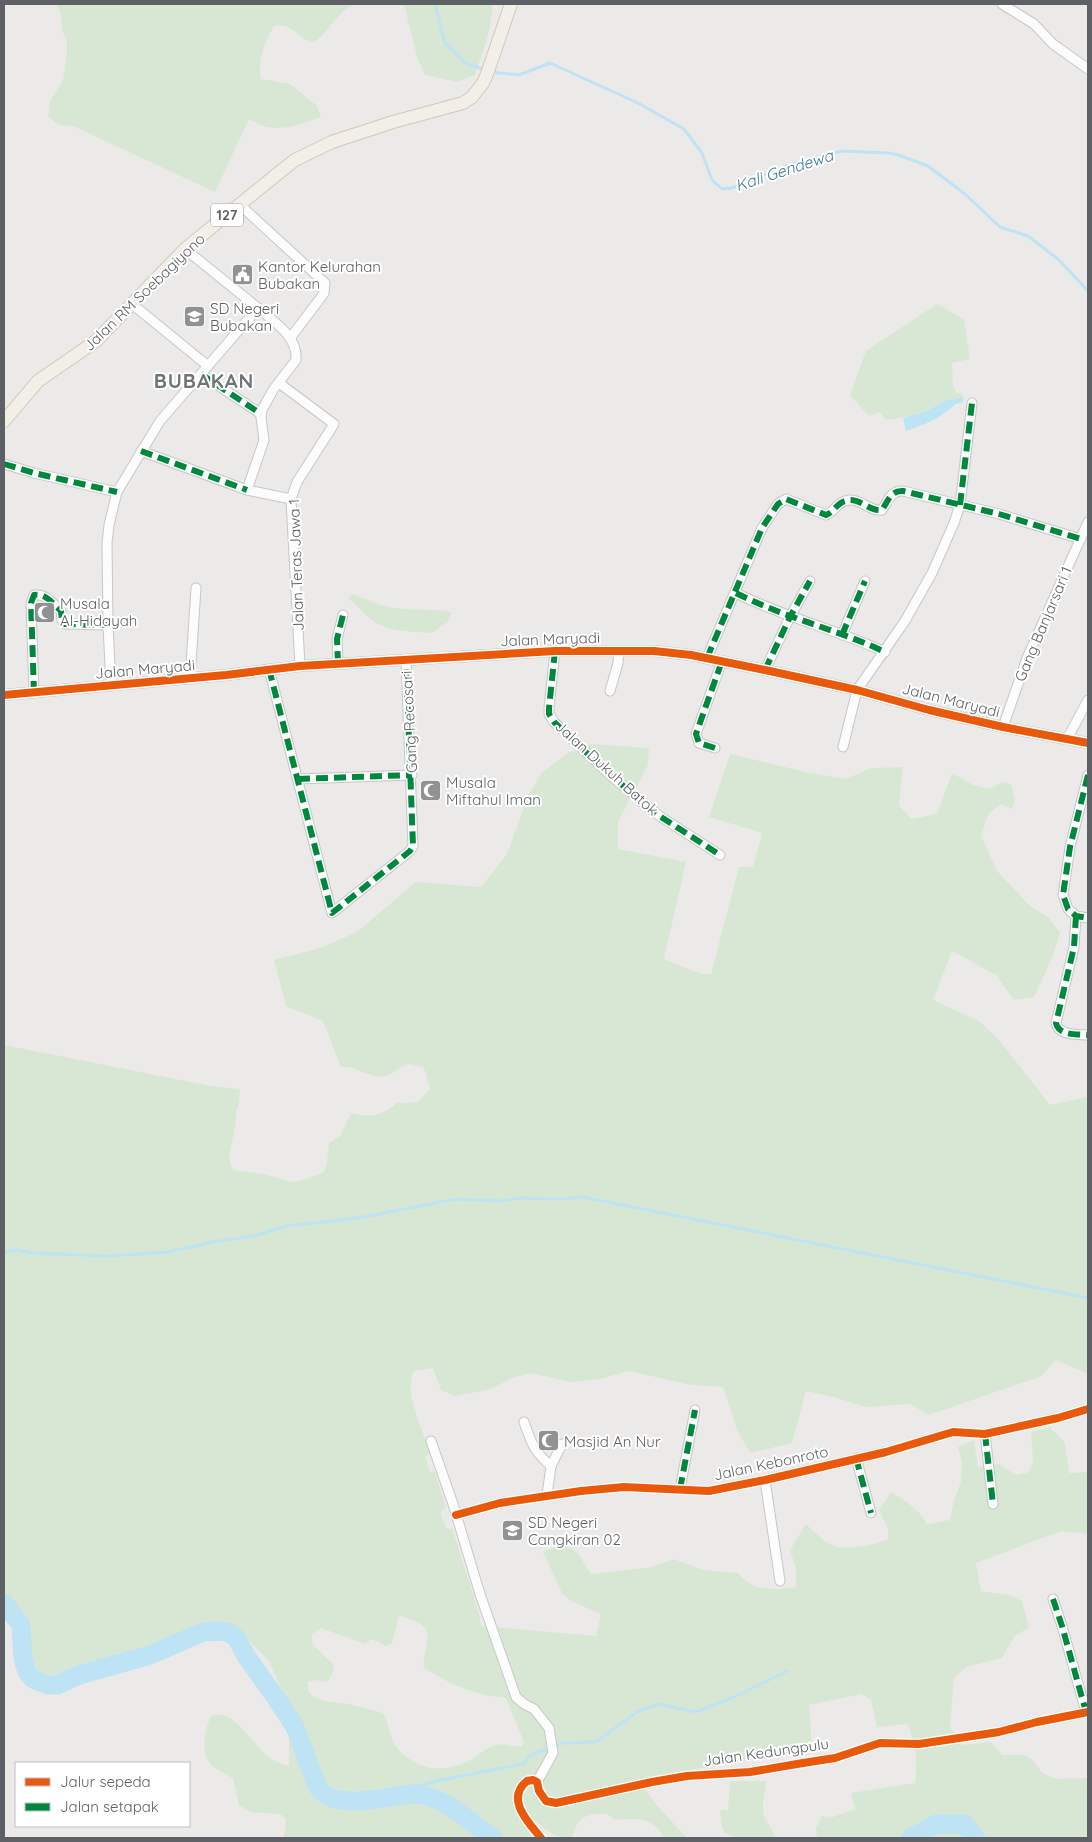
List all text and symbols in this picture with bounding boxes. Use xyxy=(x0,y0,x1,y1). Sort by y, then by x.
water label: Kali Gendewa xyxy=(732,144,837,195)
road number: 127 xyxy=(211,204,243,226)
street label: Jalan RM Soebagiyono xyxy=(79,229,209,355)
place label: Kantor Kelurahan Bubakan xyxy=(258,257,381,293)
public building icon: Kantor Kelurahan Bubakan xyxy=(230,263,254,287)
place label: SD Negeri Bubakan xyxy=(210,299,279,335)
school or university icon: SD Negeri Bubakan xyxy=(182,305,206,329)
district label: BUBAKAN xyxy=(154,368,254,393)
street label: Jalan Teras Jawa 1 xyxy=(284,499,308,631)
street label: Gang Banjarsari 1 xyxy=(1010,564,1076,684)
place label: Musala Al-Hidayah xyxy=(60,594,137,630)
mosque icon: Musala Al-Hidayah xyxy=(32,600,56,624)
street label: Jalan Maryadi xyxy=(500,628,600,650)
street label: Jalan Maryadi xyxy=(94,655,196,683)
street label: Gang Recosari xyxy=(397,670,421,774)
street label: Jalan Maryadi xyxy=(900,679,1002,721)
street label: Jalan Dukuh Batok xyxy=(551,717,663,819)
place label: Musala Miftahul Iman xyxy=(446,773,541,809)
mosque icon: Musala Miftahul Iman xyxy=(418,779,442,803)
mosque icon: Masjid An Nur xyxy=(536,1429,560,1453)
place label: Masjid An Nur xyxy=(564,1432,661,1451)
street label: Jalan Kebonroto xyxy=(712,1442,830,1484)
place label: SD Negeri Cangkiran 02 xyxy=(528,1513,621,1549)
school or university icon: SD Negeri Cangkiran 02 xyxy=(500,1519,524,1543)
street label: Jalan Kedungpulu xyxy=(702,1734,830,1770)
legend xyxy=(15,1762,190,1827)
text: Jalur sepeda xyxy=(60,1772,151,1791)
text: Jalan setapak xyxy=(60,1797,159,1816)

